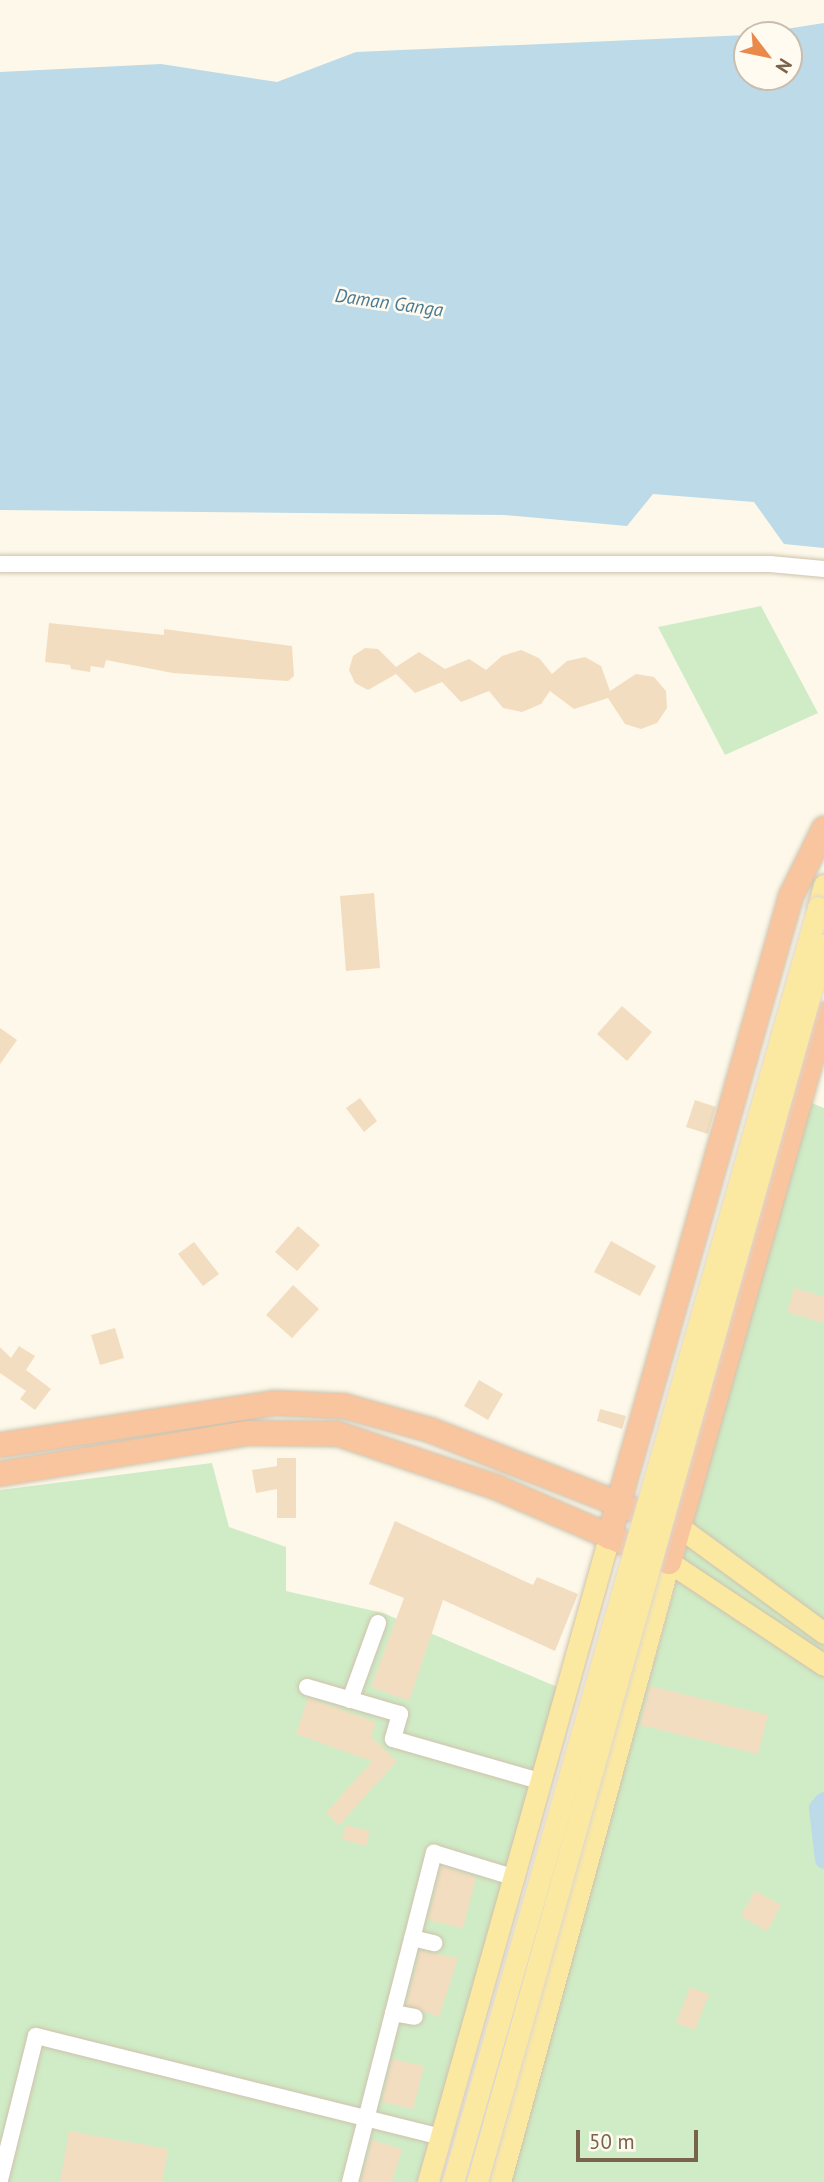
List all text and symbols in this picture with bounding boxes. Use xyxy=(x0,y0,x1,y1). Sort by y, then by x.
north arrow xyxy=(733,21,803,91)
text: N xyxy=(771,54,798,78)
water label: Daman Ganga xyxy=(333,284,445,322)
scale bar xyxy=(579,2116,702,2160)
text: 50 m xyxy=(589,2128,635,2155)

